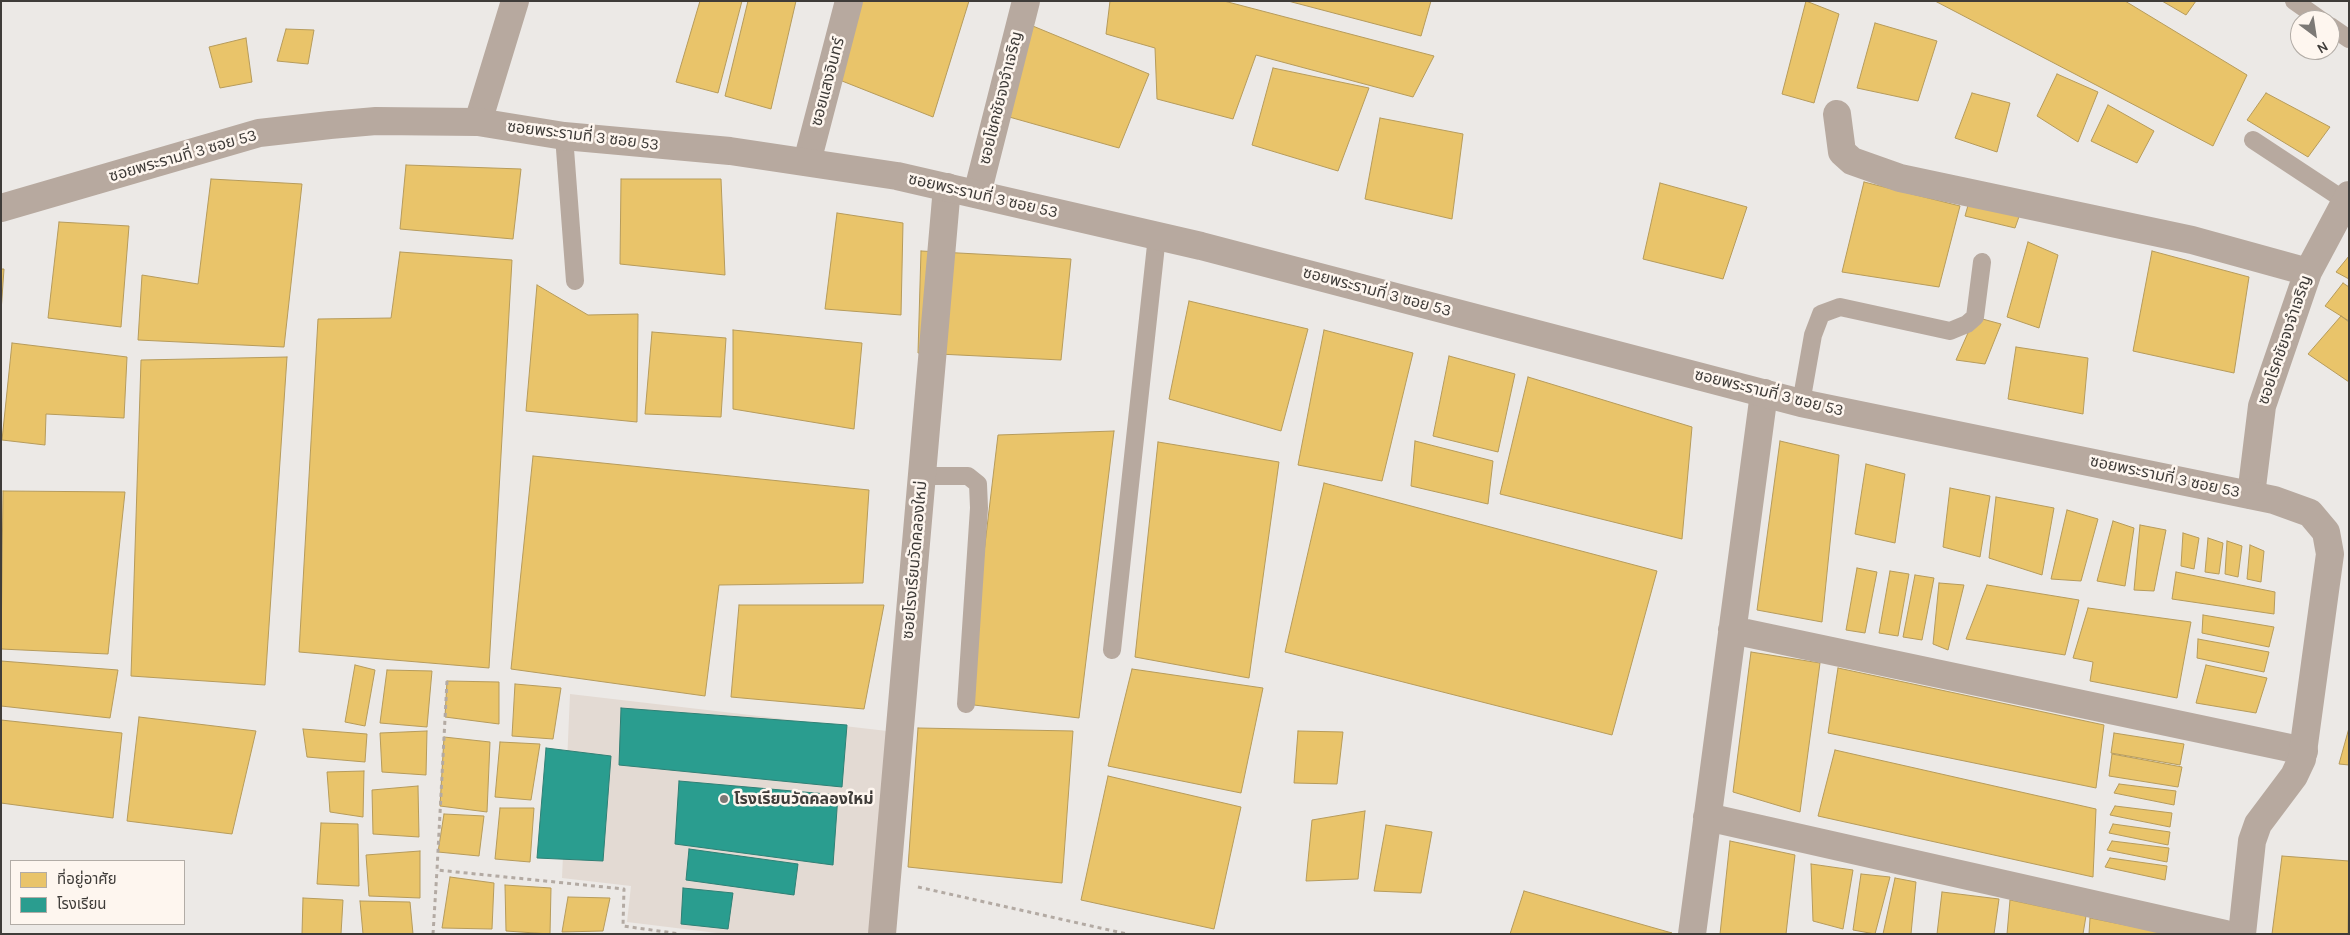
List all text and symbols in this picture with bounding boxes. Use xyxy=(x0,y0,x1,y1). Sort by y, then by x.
north arrow xyxy=(2290,10,2340,60)
street label: ซอยโชคชัยจงจำเจริญ xyxy=(975,29,1027,167)
street label: ซอยแสงอินทร์ xyxy=(807,36,849,128)
text: N xyxy=(2314,38,2331,57)
street label: ซอยพระรามที่ 3 ซอย 53 xyxy=(506,117,660,155)
street label: ซอยพระรามที่ 3 ซอย 53 xyxy=(107,126,259,186)
street label: ซอยพระรามที่ 3 ซอย 53 xyxy=(906,169,1060,223)
street label: ซอยพระรามที่ 3 ซอย 53 xyxy=(1301,263,1453,321)
street label: ซอยโรคชัยจงจำเจริญ xyxy=(2254,273,2316,407)
street label: ซอยพระรามที่ 3 ซอย 53 xyxy=(1693,365,1845,421)
street label: ซอยพระรามที่ 3 ซอย 53 xyxy=(2088,452,2242,502)
street label: ซอยโรงเรียนวัดคลองใหม่ xyxy=(899,480,931,640)
place label: โรงเรียนวัดคลองใหม่ xyxy=(734,789,874,809)
marker: โรงเรียนวัดคลองใหม่ xyxy=(718,793,730,805)
legend xyxy=(10,860,185,925)
text: ที่อยู่อาศัย xyxy=(57,870,117,888)
text: โรงเรียน xyxy=(57,895,107,913)

